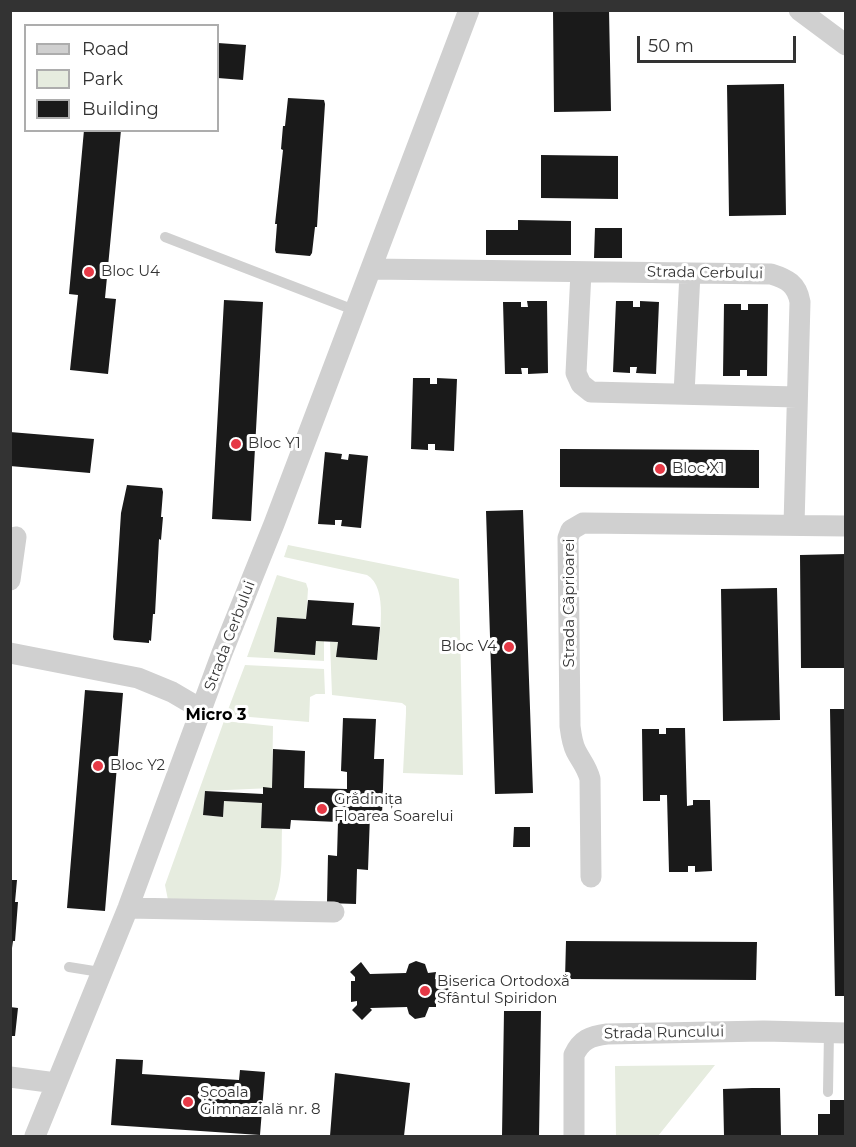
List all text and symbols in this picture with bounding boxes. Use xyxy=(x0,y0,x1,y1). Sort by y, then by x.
legend xyxy=(24,24,219,132)
scale bar xyxy=(640,24,799,62)
text: 50 m xyxy=(648,35,694,57)
text: Road xyxy=(82,38,129,60)
text: Park xyxy=(82,68,123,90)
text: Building xyxy=(82,98,159,120)
place label: Bloc U4 xyxy=(101,263,160,281)
street label: Strada Cerbului xyxy=(647,263,763,283)
marker: Bloc U4 xyxy=(82,265,96,279)
place label: Bloc Y1 xyxy=(248,435,301,453)
marker: Bloc Y1 xyxy=(229,437,243,451)
place label: Bloc X1 xyxy=(672,460,725,478)
marker: Bloc X1 xyxy=(653,462,667,476)
street label: Strada Căprioarei xyxy=(561,538,579,668)
street label: Strada Cerbului xyxy=(201,579,259,693)
place label: Bloc V4 xyxy=(441,638,497,656)
marker: Bloc V4 xyxy=(502,640,516,654)
district label: Micro 3 xyxy=(186,705,246,725)
place label: Bloc Y2 xyxy=(110,757,165,775)
marker: Bloc Y2 xyxy=(91,759,105,773)
place label: Grădinița Floarea Soarelui xyxy=(334,791,454,826)
marker: Grădinița Floarea Soarelui xyxy=(315,802,329,816)
place label: Biserica Ortodoxă Sfântul Spiridon xyxy=(437,973,570,1008)
marker: Biserica Ortodoxă Sfântul Spiridon xyxy=(418,984,432,998)
street label: Strada Runcului xyxy=(604,1023,724,1043)
place label: Școala Gimnazială nr. 8 xyxy=(200,1084,321,1119)
marker: Școala Gimnazială nr. 8 xyxy=(181,1095,195,1109)

